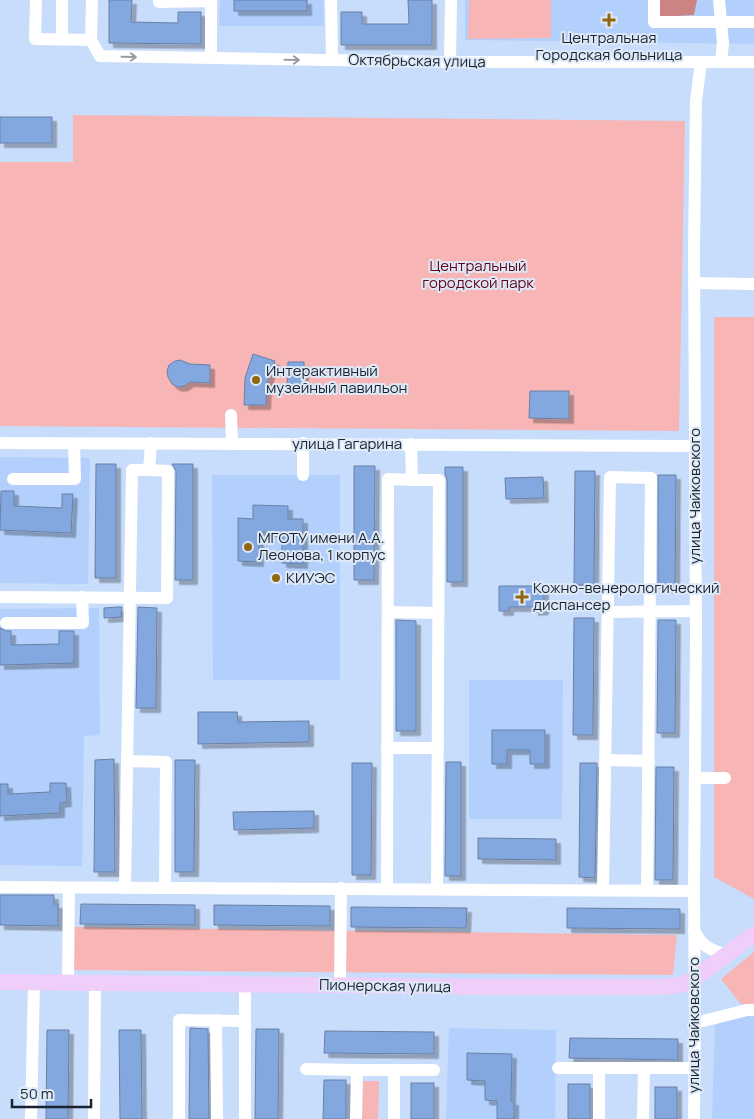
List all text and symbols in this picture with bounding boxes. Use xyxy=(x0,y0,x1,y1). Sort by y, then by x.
marker: Центральная Городская больница xyxy=(602,13,616,27)
place label: Центральная Городская больница xyxy=(536,27,682,65)
street label: Октябрьская улица xyxy=(348,49,486,72)
one-way arrow xyxy=(121,52,137,62)
one-way arrow xyxy=(284,55,300,64)
park label: Центральный городской парк xyxy=(422,255,534,293)
place label: Интерактивный музейный павильон xyxy=(266,360,407,398)
marker: Интерактивный музейный павильон xyxy=(250,374,262,386)
street label: улица Чайковского xyxy=(684,428,705,564)
street label: улица Гагарина xyxy=(292,433,402,454)
place label: МГОТУ имени А.А. Леонова, 1 корпус xyxy=(258,527,386,565)
marker: МГОТУ имени А.А. Леонова, 1 корпус xyxy=(242,541,254,553)
place label: КИУЭС xyxy=(286,567,336,588)
marker: КИУЭС xyxy=(270,572,282,584)
place label: Кожно-венерологический диспансер xyxy=(533,577,719,615)
marker: Кожно-венерологический диспансер xyxy=(515,590,529,604)
street label: улица Чайковского xyxy=(683,957,704,1093)
street label: Пионерская улица xyxy=(319,974,451,997)
scale bar xyxy=(12,1076,91,1108)
text: 50 m xyxy=(20,1083,54,1104)

